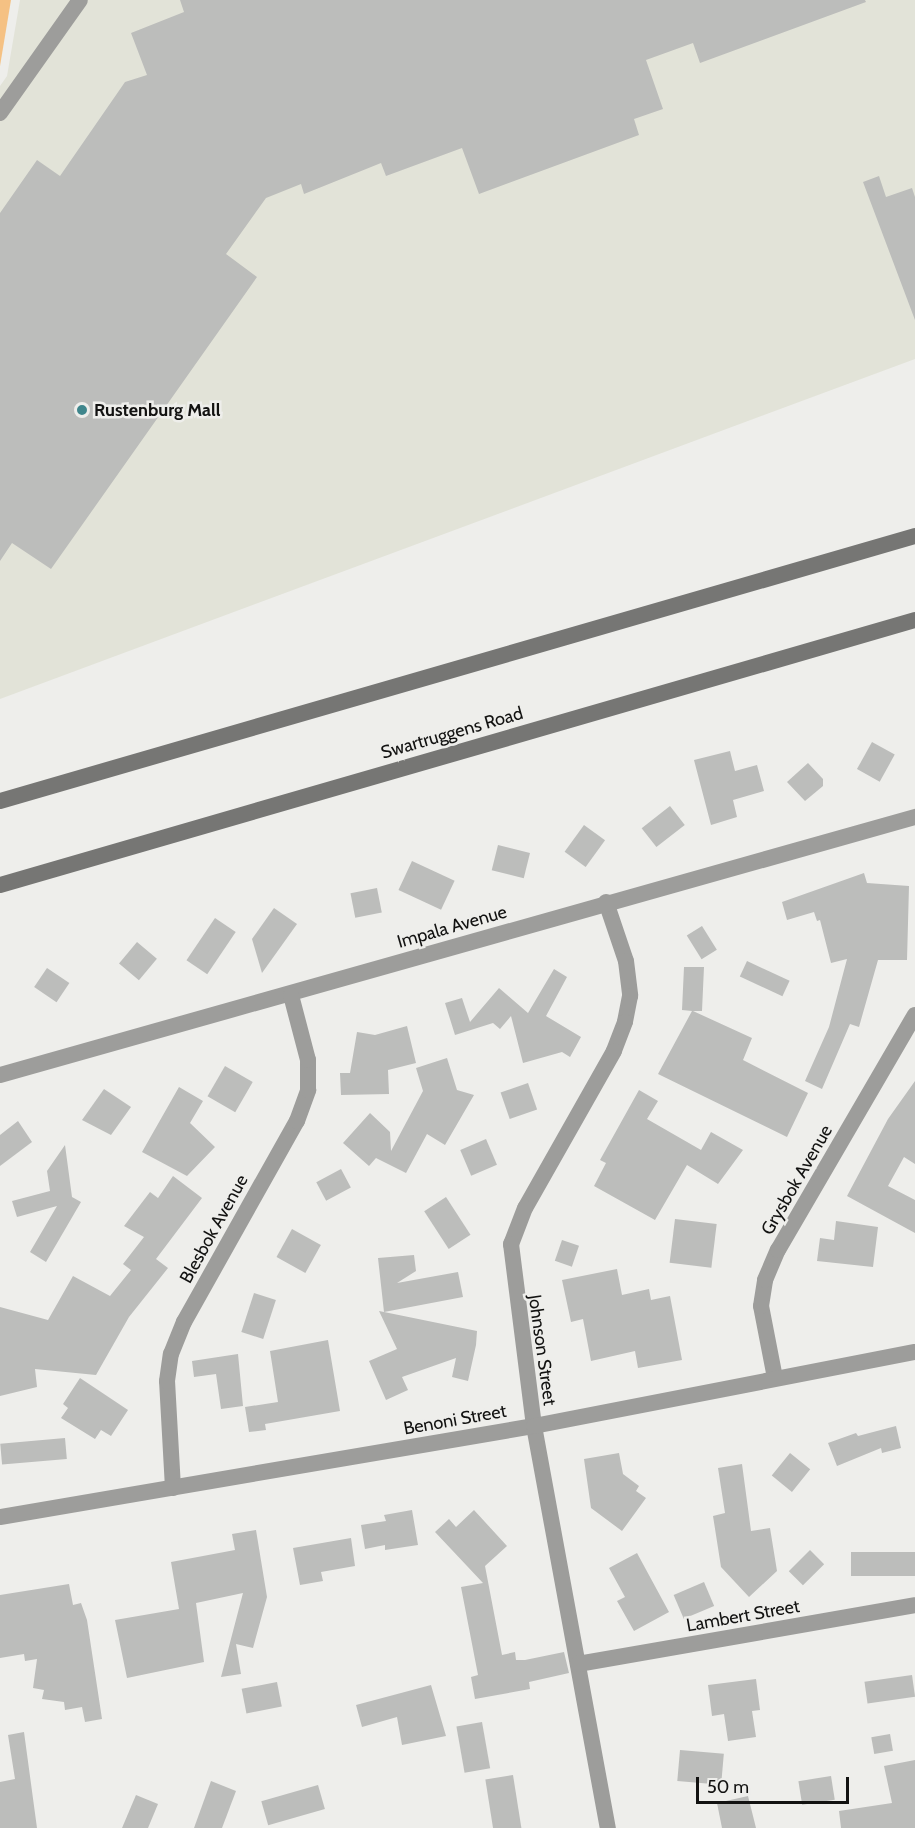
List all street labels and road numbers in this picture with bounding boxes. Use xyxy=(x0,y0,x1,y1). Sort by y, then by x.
street label: Swartruggens Road xyxy=(379,702,525,764)
street label: Impala Avenue xyxy=(395,901,509,953)
street label: Grysbok Avenue xyxy=(757,1121,837,1239)
street label: Blesbok Avenue xyxy=(175,1171,253,1287)
street label: Johnson Street xyxy=(524,1293,560,1407)
street label: Benoni Street xyxy=(402,1400,508,1440)
street label: Lambert Street xyxy=(685,1595,801,1637)

